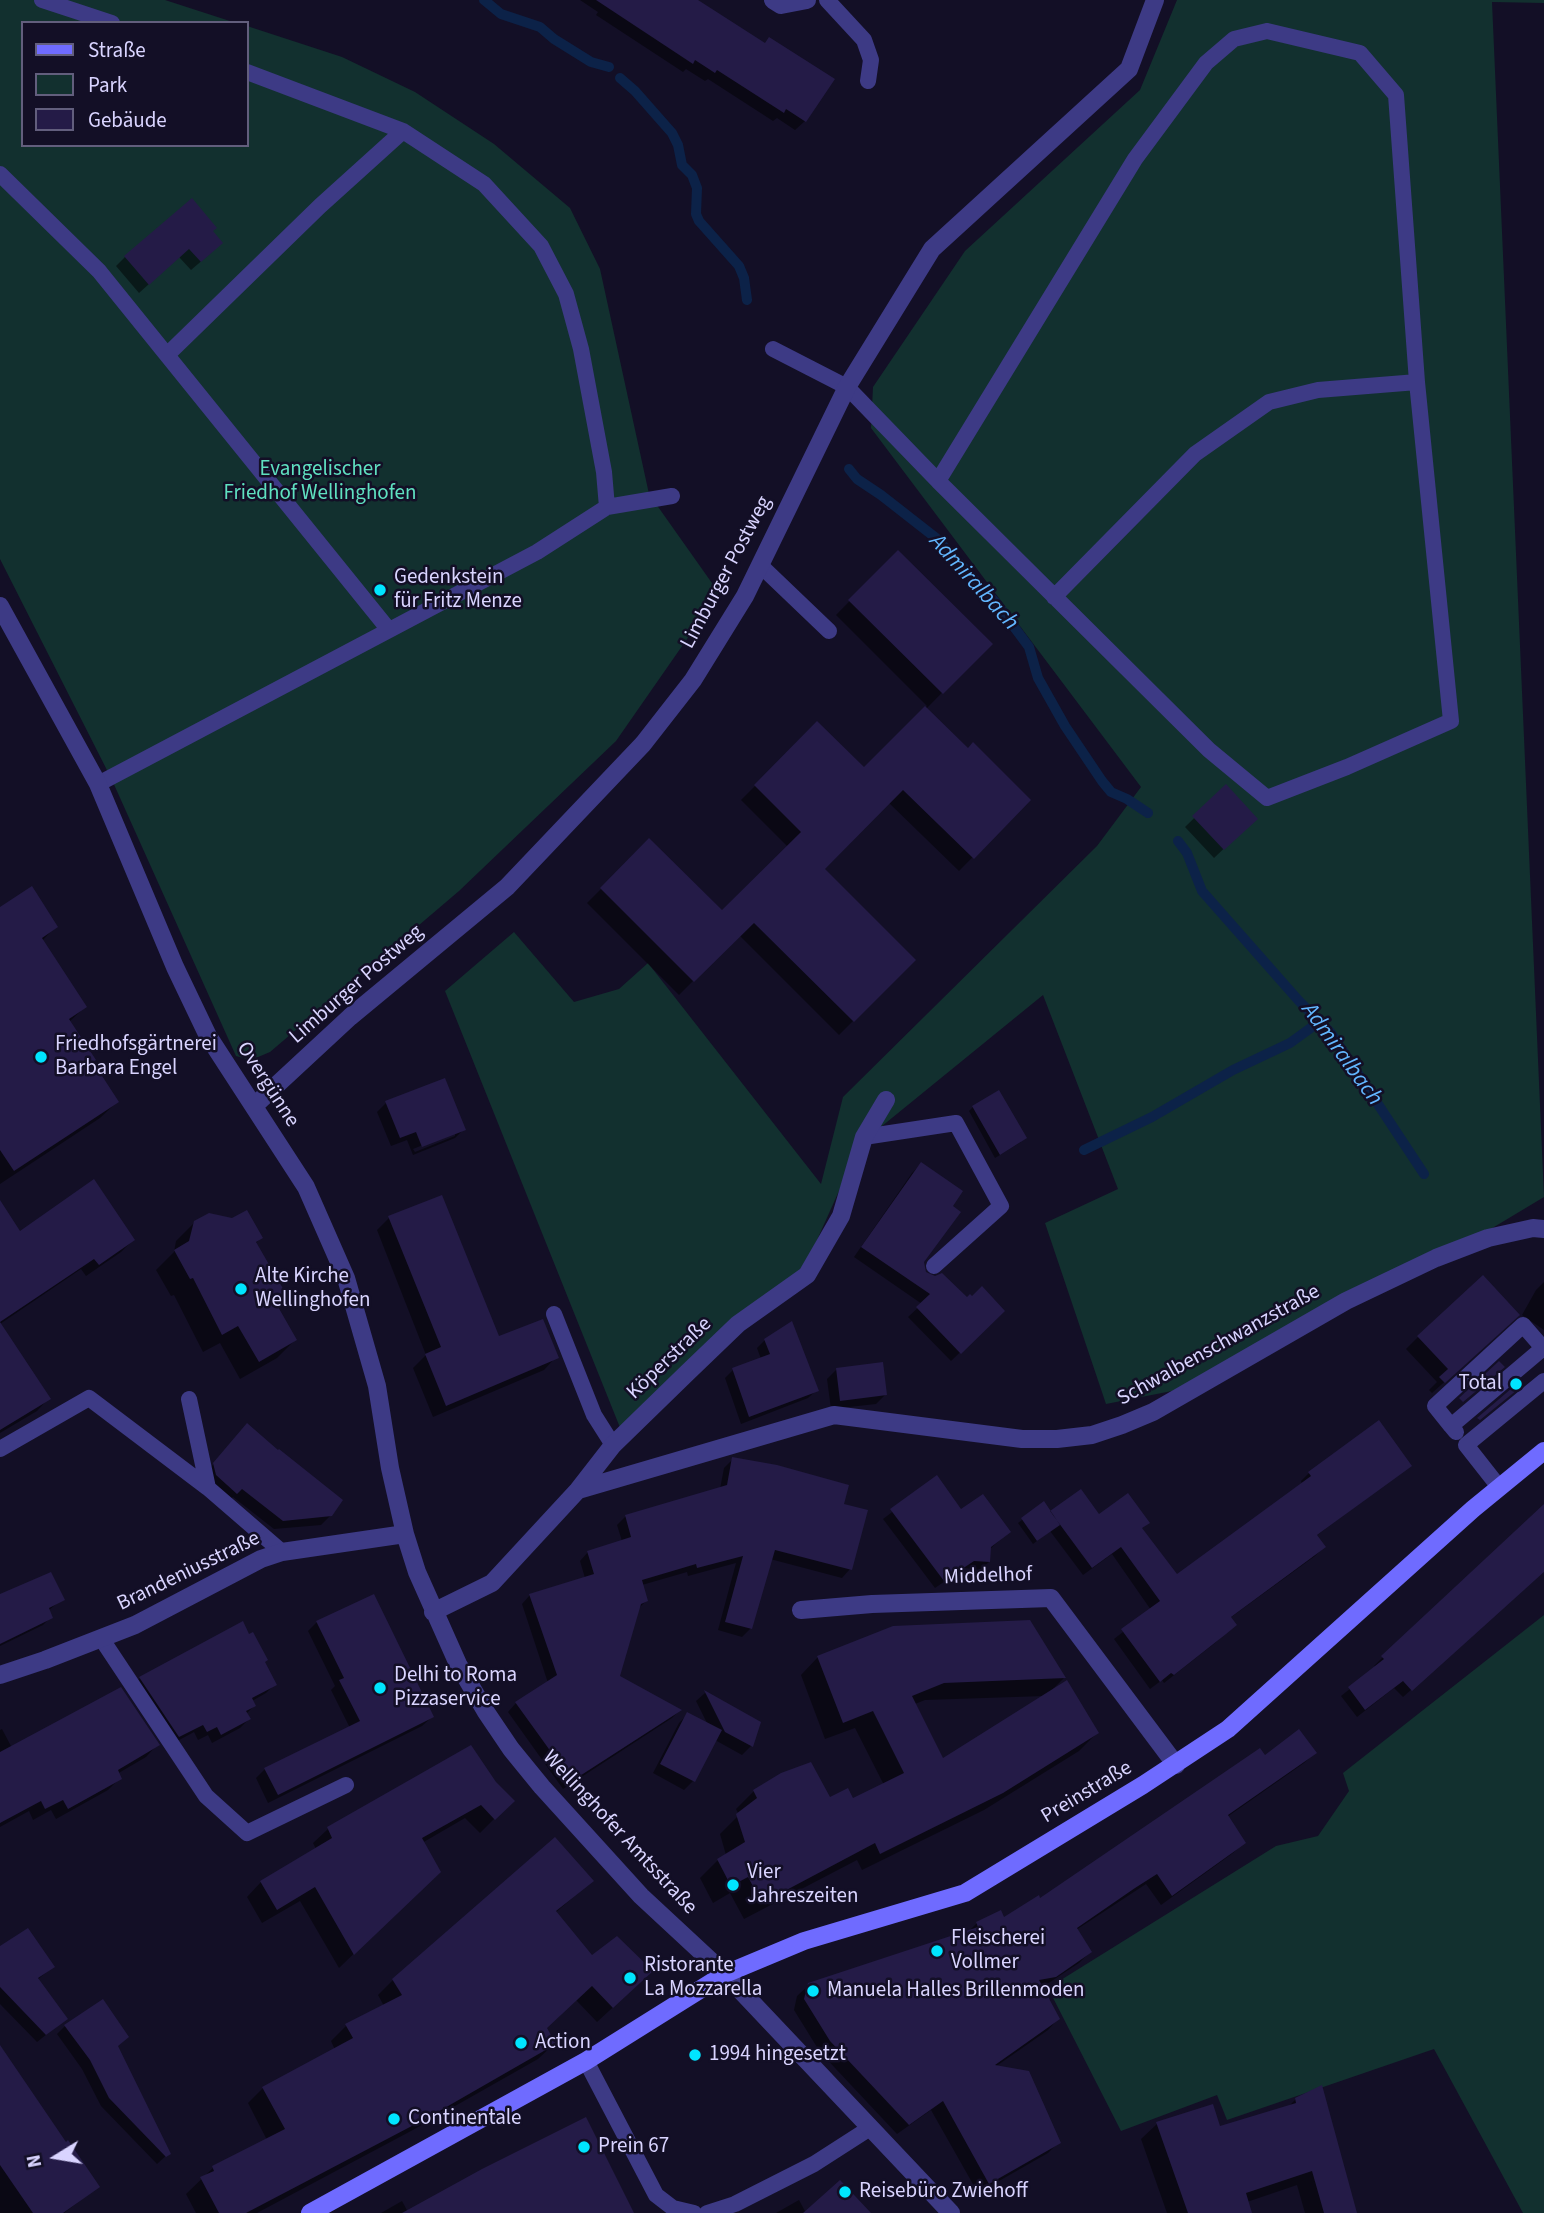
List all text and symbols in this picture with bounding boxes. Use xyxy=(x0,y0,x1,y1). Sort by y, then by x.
legend xyxy=(21,21,248,147)
text: Straße xyxy=(88,35,146,65)
text: Park xyxy=(88,70,127,100)
text: Gebäude xyxy=(88,105,167,135)
park label: Evangelischer Friedhof Wellinghofen xyxy=(223,457,417,507)
street label: Limburger Postweg xyxy=(676,492,778,654)
water label: Admiralbach xyxy=(923,529,1023,637)
place label: Gedenkstein für Fritz Menze xyxy=(394,565,522,615)
marker: Gedenkstein für Fritz Menze xyxy=(372,582,388,598)
street label: Limburger Postweg xyxy=(285,920,429,1050)
water label: Admiralbach xyxy=(1295,998,1387,1112)
place label: Friedhofsgärtnerei Barbara Engel xyxy=(55,1032,217,1082)
street label: Overgünne xyxy=(230,1038,304,1132)
marker: Friedhofsgärtnerei Barbara Engel xyxy=(33,1049,49,1065)
place label: Alte Kirche Wellinghofen xyxy=(255,1264,370,1314)
street label: Schwalbenschwanzstraße xyxy=(1113,1280,1325,1412)
marker: Alte Kirche Wellinghofen xyxy=(233,1281,249,1297)
street label: Köperstraße xyxy=(622,1312,718,1406)
place label: Total xyxy=(1459,1371,1502,1397)
marker: Total xyxy=(1508,1376,1524,1392)
street label: Brandeniusstraße xyxy=(114,1527,264,1617)
street label: Middelhof xyxy=(943,1563,1033,1591)
place label: Delhi to Roma Pizzaservice xyxy=(394,1663,517,1713)
marker: Delhi to Roma Pizzaservice xyxy=(372,1680,388,1696)
street label: Wellinghofer Amtsstraße xyxy=(536,1746,702,1920)
street label: Preinstraße xyxy=(1037,1756,1137,1830)
place label: Vier Jahreszeiten xyxy=(747,1860,858,1910)
marker: Vier Jahreszeiten xyxy=(725,1877,741,1893)
place label: Fleischerei Vollmer xyxy=(951,1926,1045,1976)
marker: Fleischerei Vollmer xyxy=(929,1943,945,1959)
place label: Ristorante La Mozzarella xyxy=(644,1953,762,2003)
marker: Ristorante La Mozzarella xyxy=(622,1970,638,1986)
place label: Manuela Halles Brillenmoden xyxy=(827,1978,1084,2004)
marker: Manuela Halles Brillenmoden xyxy=(805,1983,821,1999)
place label: Action xyxy=(535,2030,591,2056)
marker: Action xyxy=(513,2035,529,2051)
place label: 1994 hingesetzt xyxy=(709,2042,846,2068)
marker: 1994 hingesetzt xyxy=(687,2047,703,2063)
place label: Continentale xyxy=(408,2106,522,2132)
marker: Continentale xyxy=(386,2111,402,2127)
north arrow xyxy=(21,2122,91,2192)
place label: Prein 67 xyxy=(598,2134,669,2160)
marker: Prein 67 xyxy=(576,2139,592,2155)
text: N xyxy=(20,2152,49,2170)
place label: Reisebüro Zwiehoff xyxy=(859,2179,1028,2205)
marker: Reisebüro Zwiehoff xyxy=(837,2184,853,2200)

